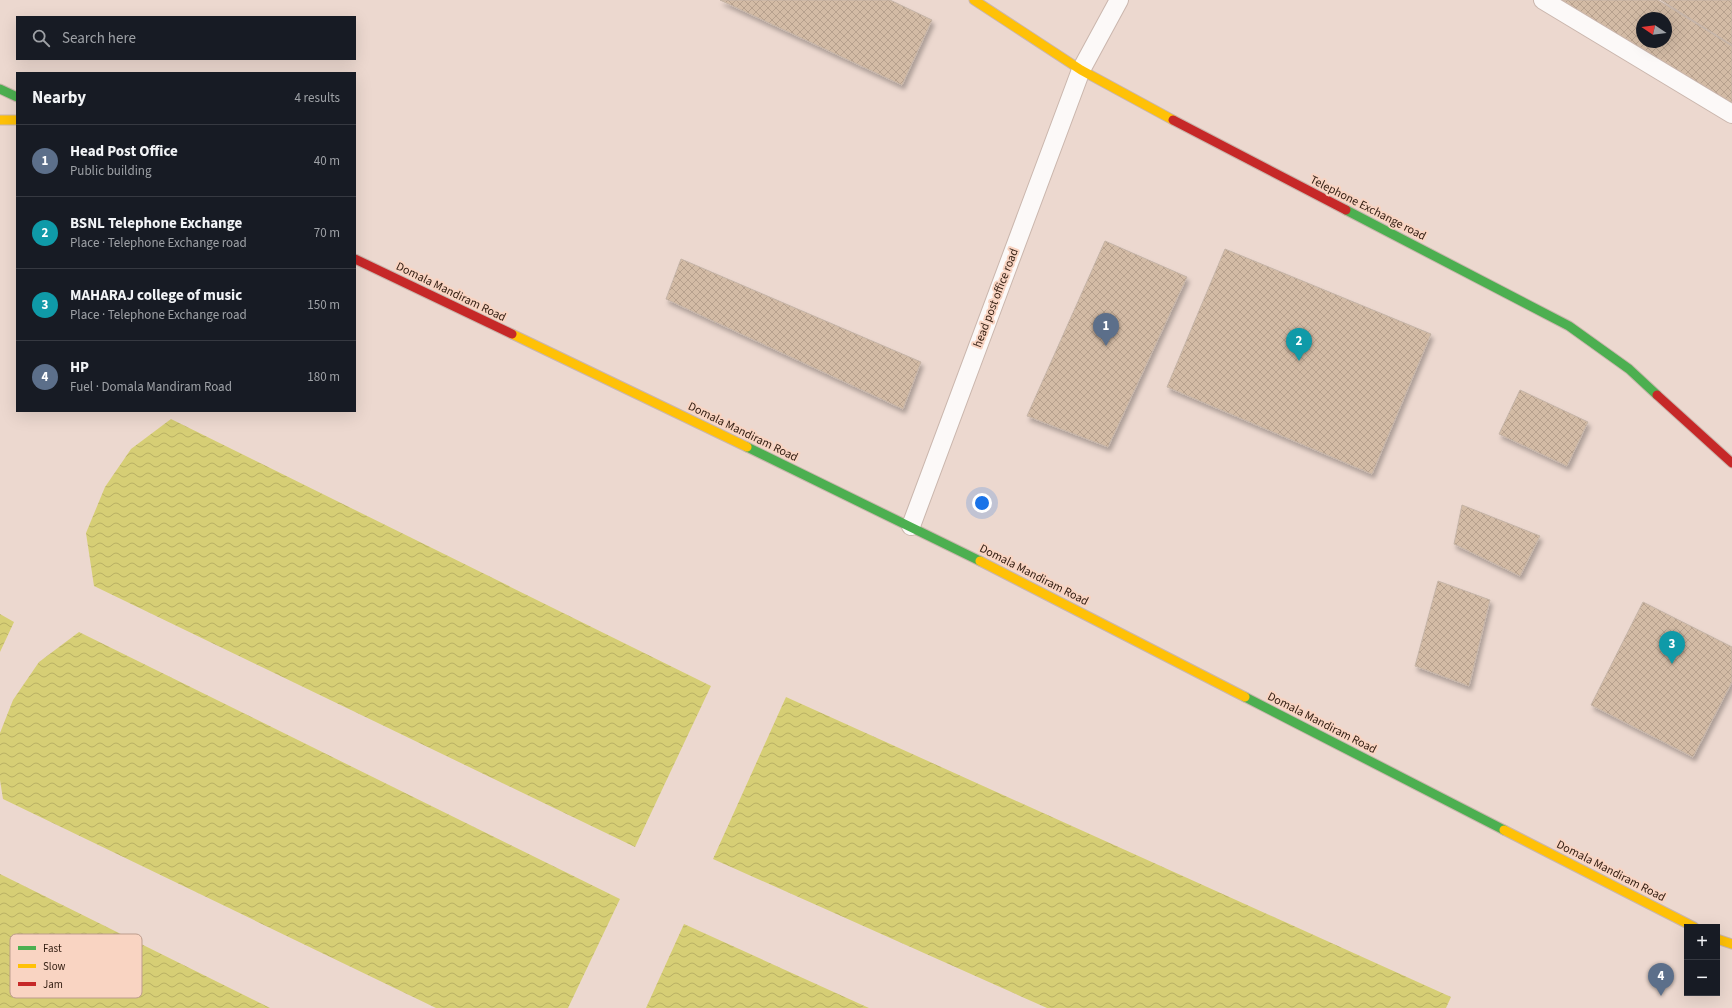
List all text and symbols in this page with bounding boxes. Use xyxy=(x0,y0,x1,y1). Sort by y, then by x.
north arrow xyxy=(1636,12,1672,48)
search box xyxy=(16,16,356,60)
icon: search xyxy=(30,27,52,49)
text: Search here xyxy=(62,28,136,49)
text: Nearby xyxy=(32,86,86,110)
text: 4 results xyxy=(295,89,340,107)
text: Head Post Office xyxy=(70,141,178,162)
text: 1 xyxy=(42,152,48,170)
text: 40 m xyxy=(314,152,340,170)
text: Public building xyxy=(70,162,152,180)
street label: Telephone Exchange road xyxy=(1307,171,1429,245)
text: BSNL Telephone Exchange xyxy=(70,213,242,234)
text: 2 xyxy=(42,224,48,242)
text: 70 m xyxy=(314,224,340,242)
text: Place · Telephone Exchange road xyxy=(70,234,247,252)
street label: head post office road xyxy=(969,246,1023,350)
street label: Domala Mandiram Road xyxy=(393,258,509,326)
text: MAHARAJ college of music xyxy=(70,285,242,306)
text: 3 xyxy=(42,296,48,314)
text: 150 m xyxy=(307,296,340,314)
text: Place · Telephone Exchange road xyxy=(70,306,247,324)
pin: 1 xyxy=(1093,313,1119,346)
pin: 2 xyxy=(1286,328,1312,361)
text: HP xyxy=(70,357,89,378)
text: 4 xyxy=(42,368,48,386)
text: 180 m xyxy=(307,368,340,386)
text: Fuel · Domala Mandiram Road xyxy=(70,378,232,396)
street label: Domala Mandiram Road xyxy=(685,398,801,466)
your location xyxy=(972,493,992,513)
street label: Domala Mandiram Road xyxy=(977,540,1091,610)
pin: 3 xyxy=(1659,631,1685,664)
street label: Domala Mandiram Road xyxy=(1265,688,1379,758)
street label: Domala Mandiram Road xyxy=(1554,836,1668,906)
map controls xyxy=(1684,924,1720,996)
button: + xyxy=(1684,924,1720,960)
legend xyxy=(10,934,142,998)
text: Fast xyxy=(43,941,62,956)
text: Slow xyxy=(43,959,66,974)
button: − xyxy=(1684,960,1720,996)
pin: 4 xyxy=(1648,963,1674,996)
text: Jam xyxy=(43,977,63,992)

